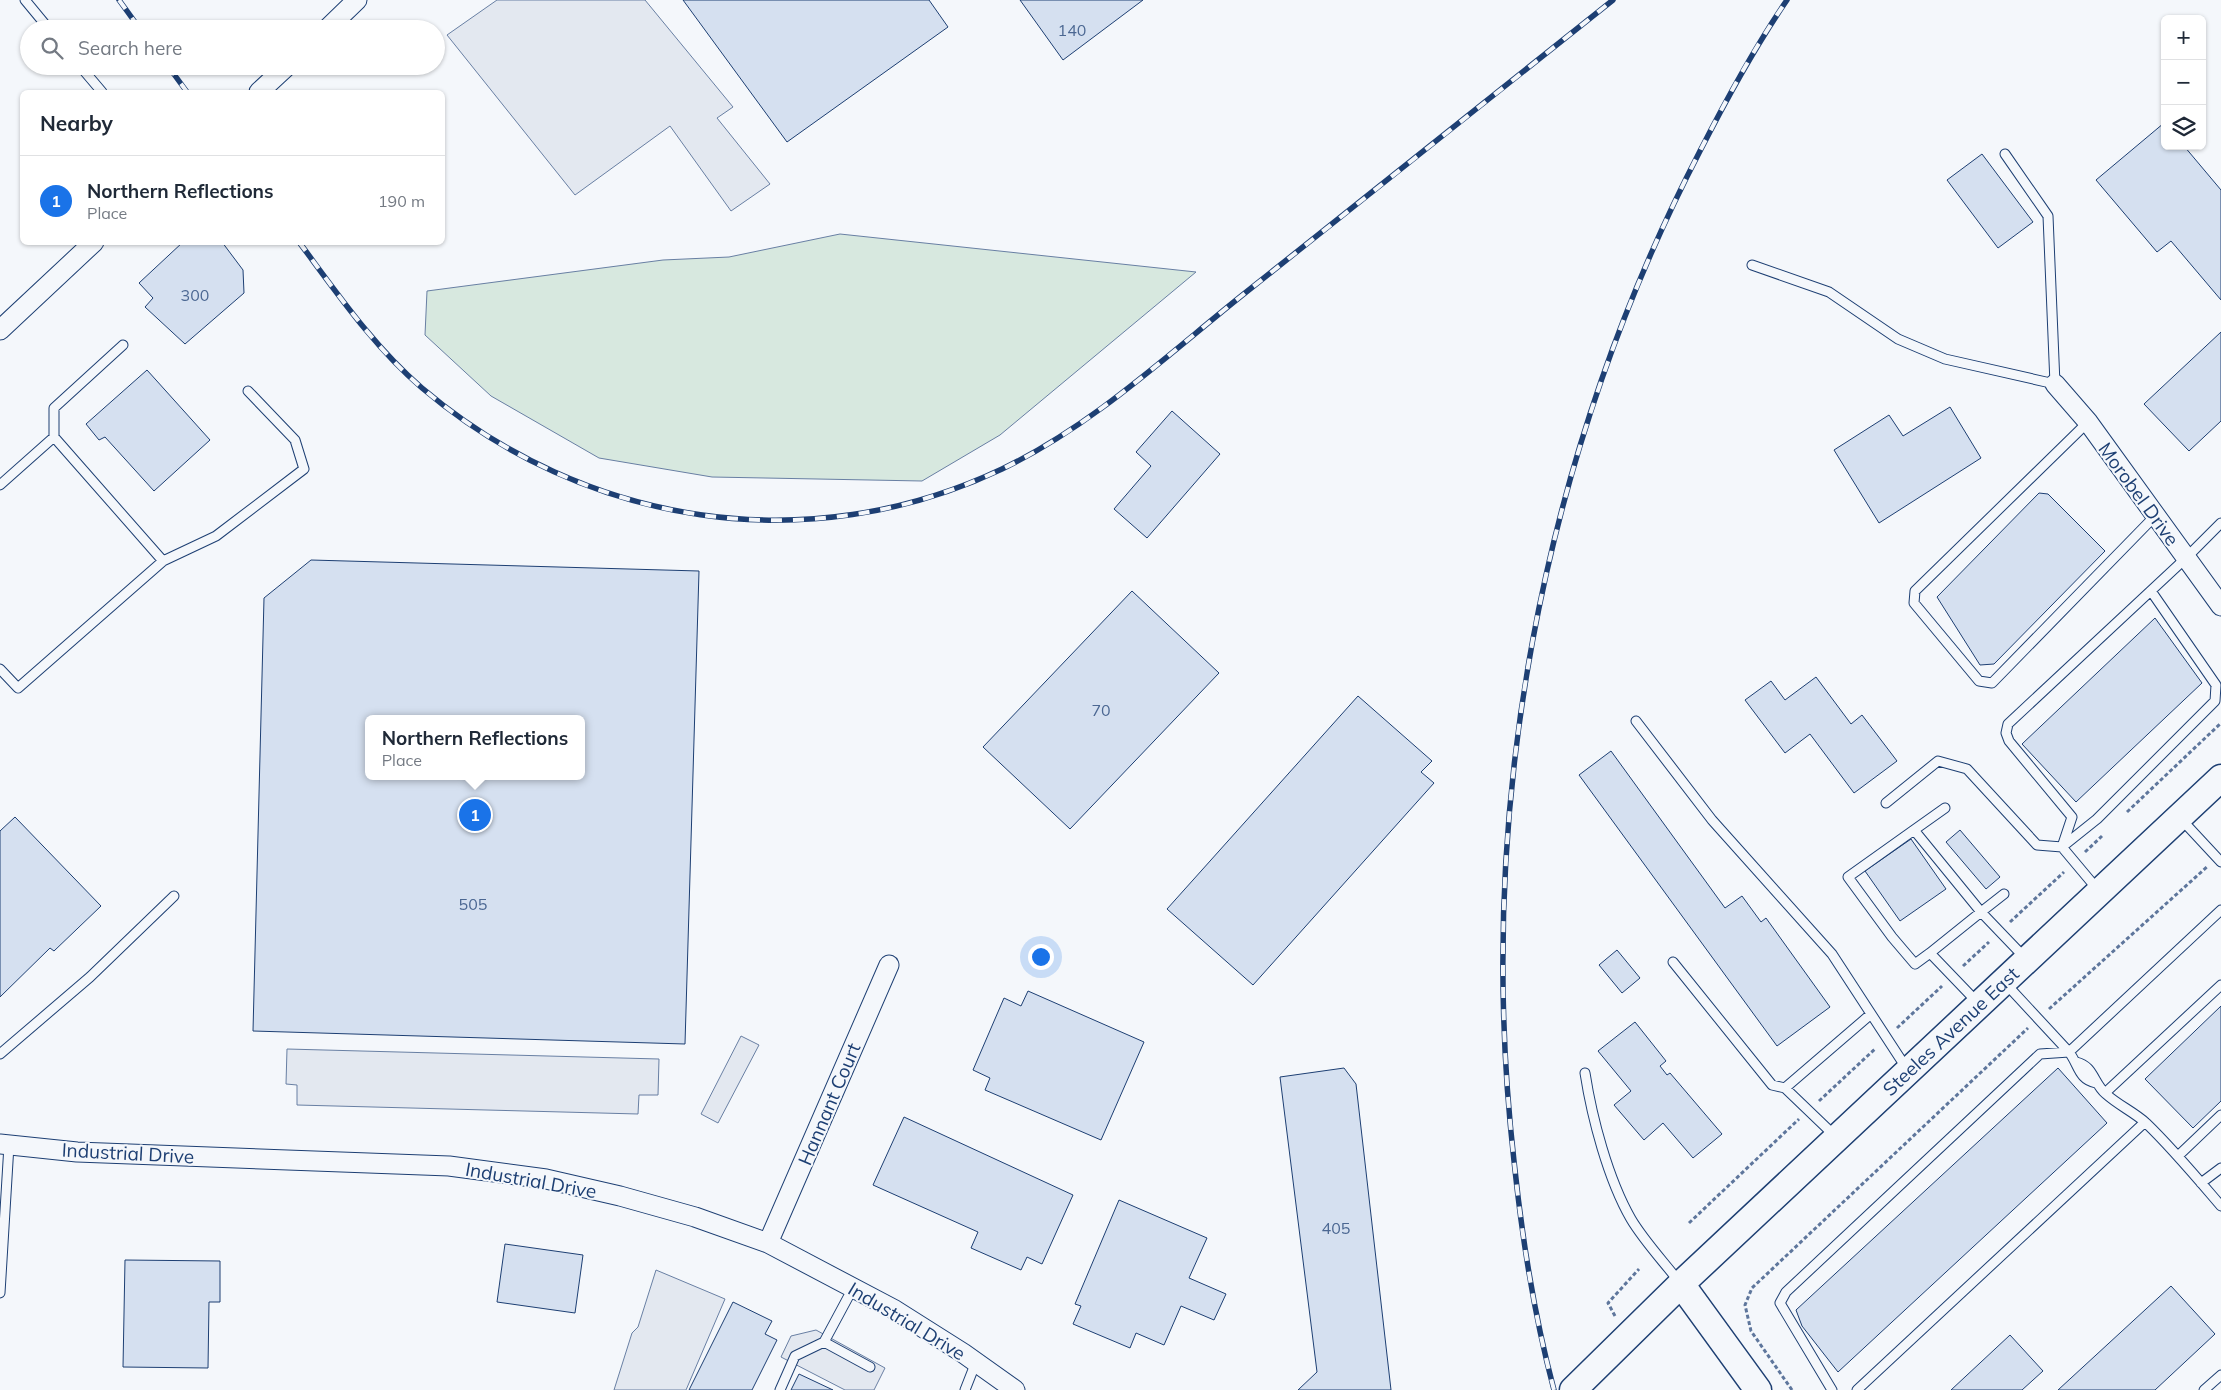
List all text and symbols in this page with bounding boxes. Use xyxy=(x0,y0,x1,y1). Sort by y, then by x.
map controls xyxy=(2161,15,2206,150)
button: + xyxy=(2161,15,2206,60)
search box xyxy=(20,20,445,75)
house number: 140 xyxy=(1058,20,1086,40)
icon: search xyxy=(38,34,66,62)
text: Search here xyxy=(78,36,182,60)
button: − xyxy=(2161,60,2206,105)
button: layers xyxy=(2161,105,2206,150)
text: Nearby xyxy=(40,110,113,136)
text: Northern Reflections xyxy=(87,179,274,203)
text: 1 xyxy=(51,191,61,211)
text: 190 m xyxy=(378,191,425,211)
text: Place xyxy=(87,203,127,223)
house number: 300 xyxy=(181,285,209,305)
street label: Morobel Drive xyxy=(2093,438,2185,550)
house number: 70 xyxy=(1091,700,1111,720)
popup xyxy=(365,715,585,780)
text: Northern Reflections xyxy=(382,726,568,750)
text: Place xyxy=(382,750,422,770)
pin: 1 xyxy=(459,796,491,834)
house number: 505 xyxy=(459,894,487,914)
your location xyxy=(1028,944,1054,970)
street label: Steeles Avenue East xyxy=(1878,961,2024,1101)
street label: Hannant Court xyxy=(792,1039,866,1169)
street label: Industrial Drive xyxy=(61,1138,195,1168)
street label: Industrial Drive xyxy=(464,1157,598,1203)
house number: 405 xyxy=(1322,1218,1350,1238)
street label: Industrial Drive xyxy=(844,1277,970,1365)

